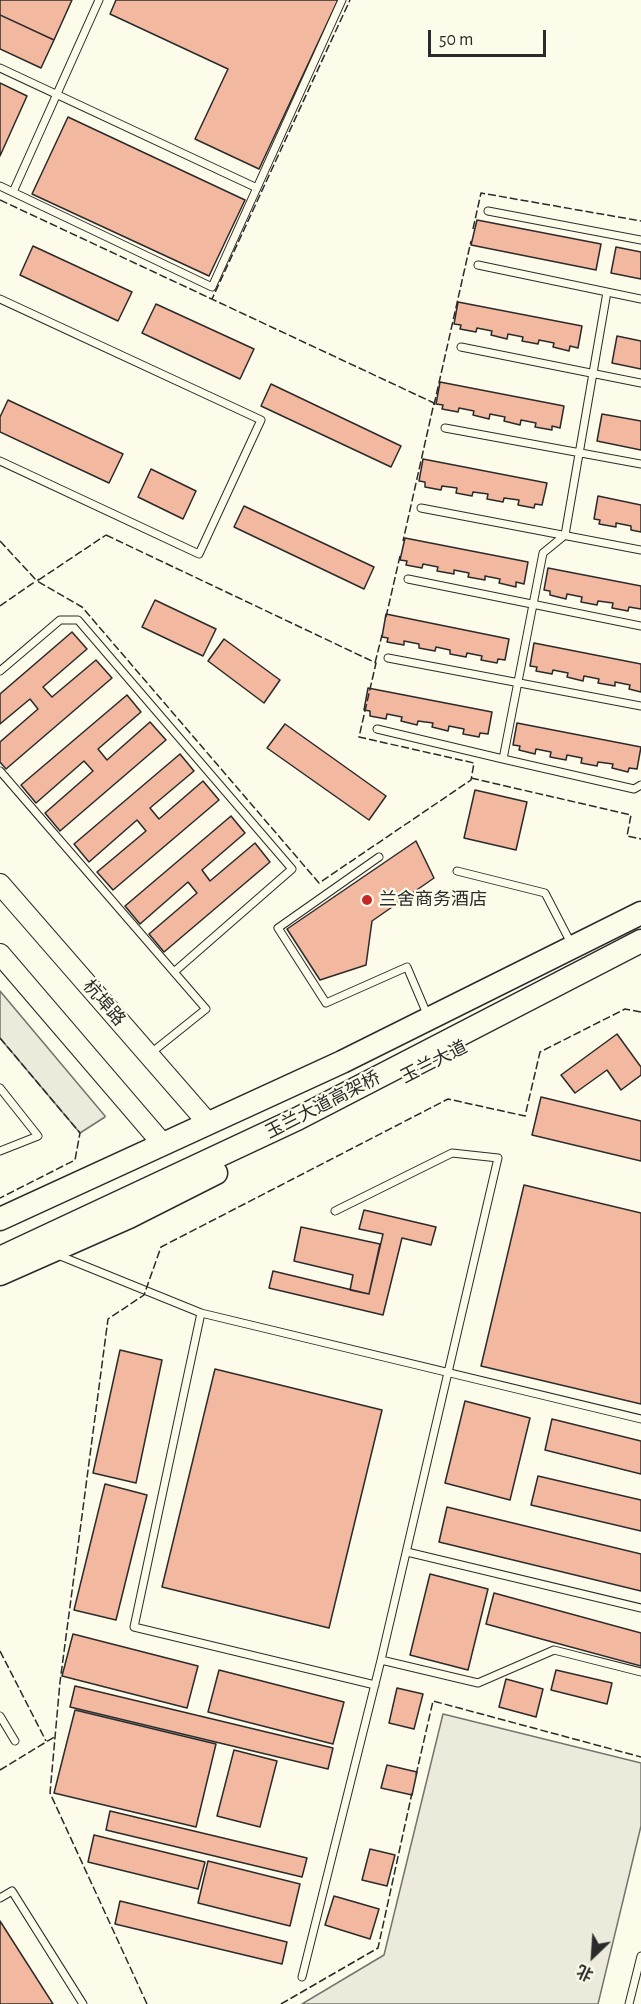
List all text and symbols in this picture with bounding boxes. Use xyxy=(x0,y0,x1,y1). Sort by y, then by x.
scale bar xyxy=(431,18,550,56)
text: 50 m xyxy=(439,31,473,49)
place label: 兰舍商务酒店 xyxy=(379,889,487,911)
marker: 兰舍商务酒店 xyxy=(360,893,374,907)
street label: 杭埠路 xyxy=(78,976,130,1030)
street label: 玉兰大道 xyxy=(397,1036,471,1088)
street label: 玉兰大道高架桥 xyxy=(262,1067,384,1143)
north arrow xyxy=(563,1926,623,1986)
text: 北 xyxy=(575,1962,596,1983)

